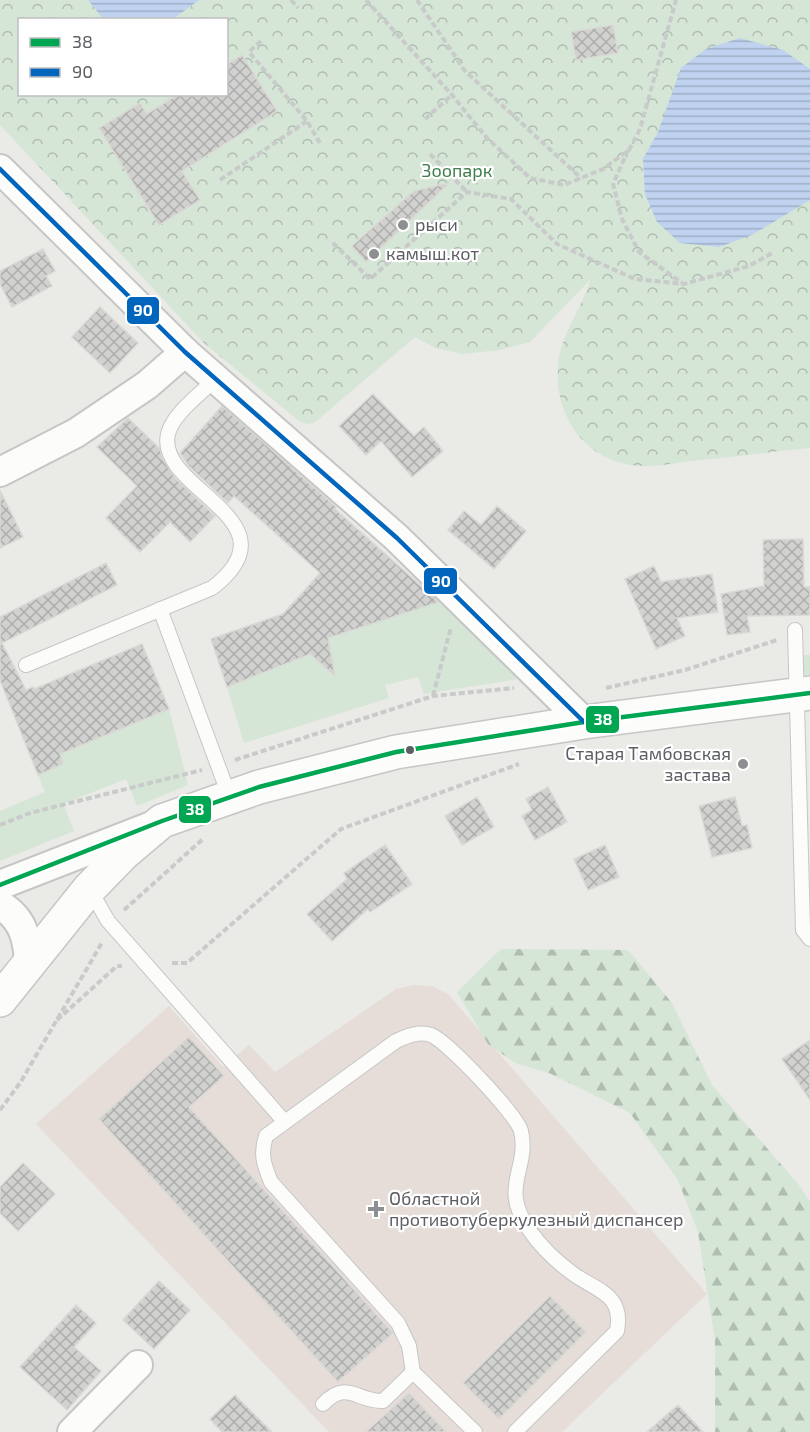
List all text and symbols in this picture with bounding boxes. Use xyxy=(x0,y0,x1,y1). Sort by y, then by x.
legend xyxy=(18,18,228,96)
text: 38 xyxy=(72,30,93,52)
text: 90 xyxy=(72,60,93,82)
park label: Зоопарк xyxy=(422,159,493,181)
place label: рыси xyxy=(415,213,458,235)
marker: рыси xyxy=(396,218,410,232)
place label: камыш.кот xyxy=(386,242,479,264)
marker: камыш.кот xyxy=(367,247,381,261)
line badge: 90 xyxy=(126,296,160,325)
text: 90 xyxy=(133,300,153,319)
line badge: 90 xyxy=(423,567,458,595)
text: 90 xyxy=(431,571,451,590)
line badge: 38 xyxy=(585,705,620,734)
text: 38 xyxy=(593,709,613,728)
place label: Старая Тамбовская застава xyxy=(565,742,731,785)
unlabelled marker xyxy=(404,744,416,756)
marker: Старая Тамбовская застава xyxy=(736,757,750,771)
line badge: 38 xyxy=(178,795,212,824)
text: 38 xyxy=(185,799,205,818)
place label: Областной противотуберкулезный диспансер xyxy=(389,1187,683,1230)
marker: Областной противотуберкулезный диспансер xyxy=(367,1200,385,1218)

